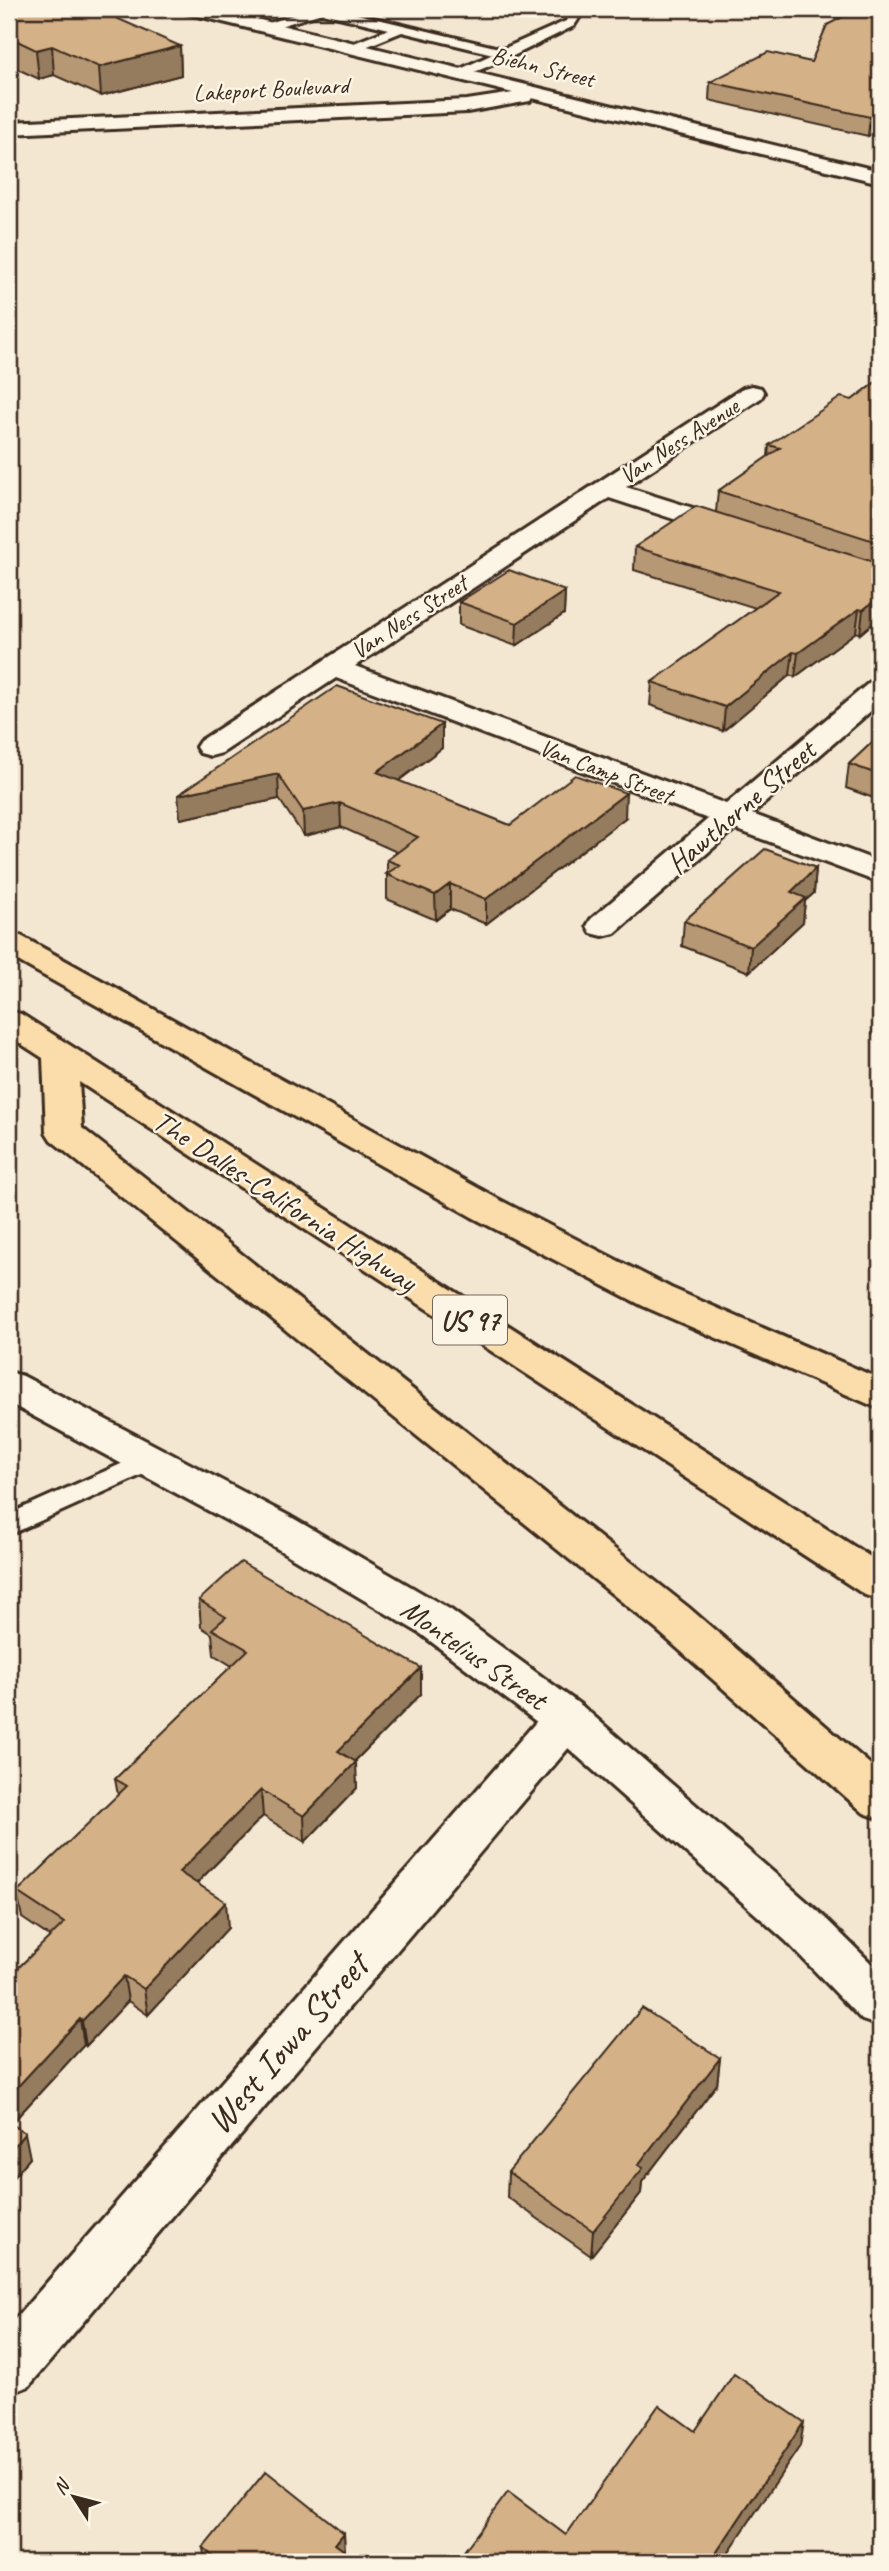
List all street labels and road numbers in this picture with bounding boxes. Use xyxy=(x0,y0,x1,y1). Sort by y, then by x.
street label: Biehn Street xyxy=(489,40,599,95)
street label: Lakeport Boulevard xyxy=(193,70,353,108)
street label: Van Ness Avenue xyxy=(614,390,746,491)
street label: Van Ness Street xyxy=(345,567,475,666)
street label: Hawthorne Street xyxy=(659,730,826,882)
street label: Van Camp Street xyxy=(535,732,679,811)
street label: The Dalles-California Highway xyxy=(146,1102,425,1301)
road number: US 97 xyxy=(433,1296,507,1344)
street label: Montelius Street xyxy=(394,1590,557,1720)
street label: West Iowa Street xyxy=(196,1939,382,2143)

